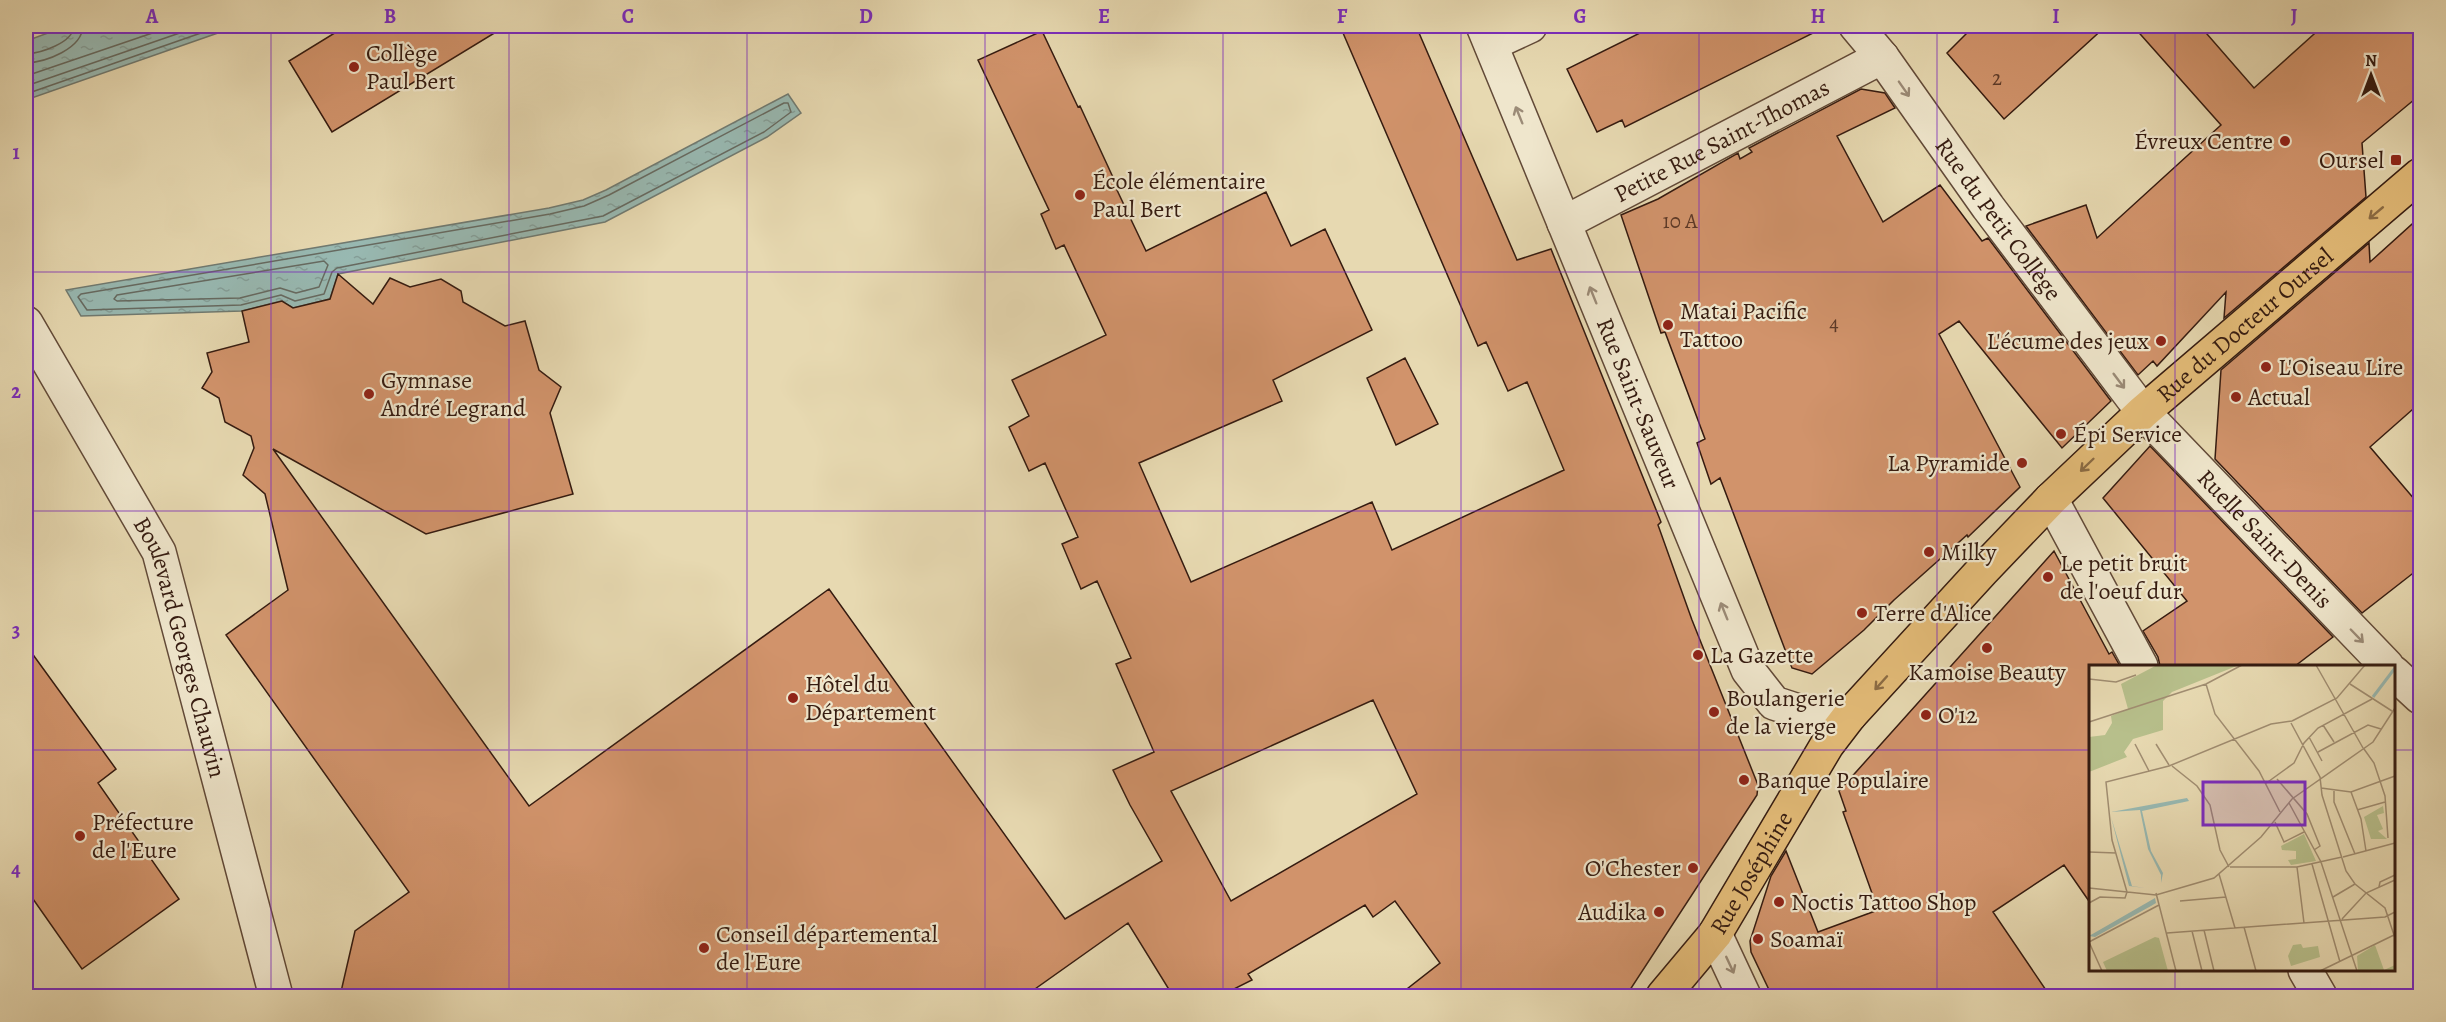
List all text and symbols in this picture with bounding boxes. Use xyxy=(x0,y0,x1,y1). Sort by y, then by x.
text: A xyxy=(145,3,159,30)
text: B xyxy=(384,3,396,30)
text: C xyxy=(622,3,634,30)
text: D xyxy=(859,3,873,30)
text: E xyxy=(1098,3,1110,30)
text: F xyxy=(1337,3,1348,30)
text: G xyxy=(1573,3,1587,30)
text: H xyxy=(1811,3,1826,30)
text: I xyxy=(2052,3,2060,30)
text: J xyxy=(2291,3,2298,30)
place label: Collège Paul Bert xyxy=(366,37,456,97)
north arrow xyxy=(2341,45,2401,105)
text: N xyxy=(2365,50,2377,72)
marker: Collège Paul Bert xyxy=(347,60,361,74)
house number: 2 xyxy=(1992,64,2002,92)
street label: Petite Rue Saint-Thomas xyxy=(1609,71,1835,210)
one-way arrow xyxy=(1898,80,1910,96)
one-way arrow xyxy=(1513,106,1524,124)
place label: Évreux Centre xyxy=(2134,125,2273,157)
street label: Rue du Petit Collège xyxy=(1928,131,2069,307)
marker: Évreux Centre xyxy=(2278,134,2292,148)
text: 1 xyxy=(12,139,20,166)
place label: Oursel xyxy=(2319,144,2384,176)
marker: Oursel xyxy=(2389,153,2403,167)
place label: École élémentaire Paul Bert xyxy=(1092,165,1266,225)
marker: École élémentaire Paul Bert xyxy=(1073,188,1087,202)
one-way arrow xyxy=(2368,206,2384,219)
house number: 10 A xyxy=(1663,207,1698,235)
street label: Rue du Docteur Oursel xyxy=(2150,240,2340,410)
one-way arrow xyxy=(1587,286,1598,305)
place label: Matai Pacific Tattoo xyxy=(1680,295,1807,355)
house number: 4 xyxy=(1829,309,1839,337)
street label: Rue Saint-Sauveur xyxy=(1589,313,1688,494)
marker: Matai Pacific Tattoo xyxy=(1661,318,1675,332)
place label: L'écume des jeux xyxy=(1986,325,2150,357)
marker: L'écume des jeux xyxy=(2154,334,2168,348)
place label: L'Oiseau Lire xyxy=(2278,351,2403,383)
marker: L'Oiseau Lire xyxy=(2259,360,2273,374)
place label: Gymnase André Legrand xyxy=(380,364,526,424)
one-way arrow xyxy=(2113,373,2126,389)
text: 2 xyxy=(11,378,21,405)
place label: Actual xyxy=(2247,381,2310,413)
marker: Gymnase André Legrand xyxy=(362,387,376,401)
marker: Actual xyxy=(2229,390,2243,404)
place label: Épi Service xyxy=(2073,418,2182,450)
marker: Épi Service xyxy=(2054,427,2068,441)
place label: La Pyramide xyxy=(1887,447,2010,479)
marker: La Pyramide xyxy=(2015,456,2029,470)
one-way arrow xyxy=(2079,458,2094,472)
street label: Ruelle Saint-Denis xyxy=(2190,462,2339,615)
street label: Boulevard Georges Chauvin xyxy=(126,511,234,781)
place label: Milky xyxy=(1941,536,1997,568)
marker: Milky xyxy=(1922,545,1936,559)
place label: Le petit bruit de l'oeuf dur xyxy=(2060,547,2188,607)
marker: Le petit bruit de l'oeuf dur xyxy=(2041,570,2055,584)
place label: Terre d'Alice xyxy=(1874,597,1992,629)
one-way arrow xyxy=(1718,602,1729,621)
marker: Terre d'Alice xyxy=(1855,606,1869,620)
text: 3 xyxy=(12,617,20,644)
one-way arrow xyxy=(2350,629,2365,644)
place label: La Gazette xyxy=(1710,639,1813,671)
marker: Kamoise Beauty xyxy=(1980,641,1994,655)
marker: La Gazette xyxy=(1691,648,1705,662)
place label: Kamoise Beauty xyxy=(1908,656,2066,688)
inset map xyxy=(2089,665,2395,971)
place label: Hôtel du Département xyxy=(805,668,936,728)
one-way arrow xyxy=(1873,675,1888,690)
place label: Boulangerie de la vierge xyxy=(1726,682,1845,742)
marker: Hôtel du Département xyxy=(786,691,800,705)
place label: O'12 xyxy=(1938,699,1978,731)
marker: Boulangerie de la vierge xyxy=(1707,705,1721,719)
marker: O'12 xyxy=(1919,708,1933,722)
place label: Banque Populaire xyxy=(1756,764,1929,796)
marker: Banque Populaire xyxy=(1737,773,1751,787)
street label: Rue Joséphine xyxy=(1702,805,1800,940)
place label: Préfecture de l'Eure xyxy=(92,806,194,866)
marker: Préfecture de l'Eure xyxy=(73,829,87,843)
place label: O'Chester xyxy=(1585,852,1681,884)
text: 4 xyxy=(11,856,21,883)
marker: O'Chester xyxy=(1686,861,1700,875)
place label: Noctis Tattoo Shop xyxy=(1791,886,1977,918)
marker: Noctis Tattoo Shop xyxy=(1772,895,1786,909)
place label: Audika xyxy=(1577,896,1648,928)
marker: Audika xyxy=(1652,905,1666,919)
place label: Conseil départemental de l'Eure xyxy=(716,918,938,978)
place label: Soamaï xyxy=(1770,923,1844,955)
marker: Soamaï xyxy=(1751,932,1765,946)
marker: Conseil départemental de l'Eure xyxy=(697,941,711,955)
one-way arrow xyxy=(1724,956,1736,974)

